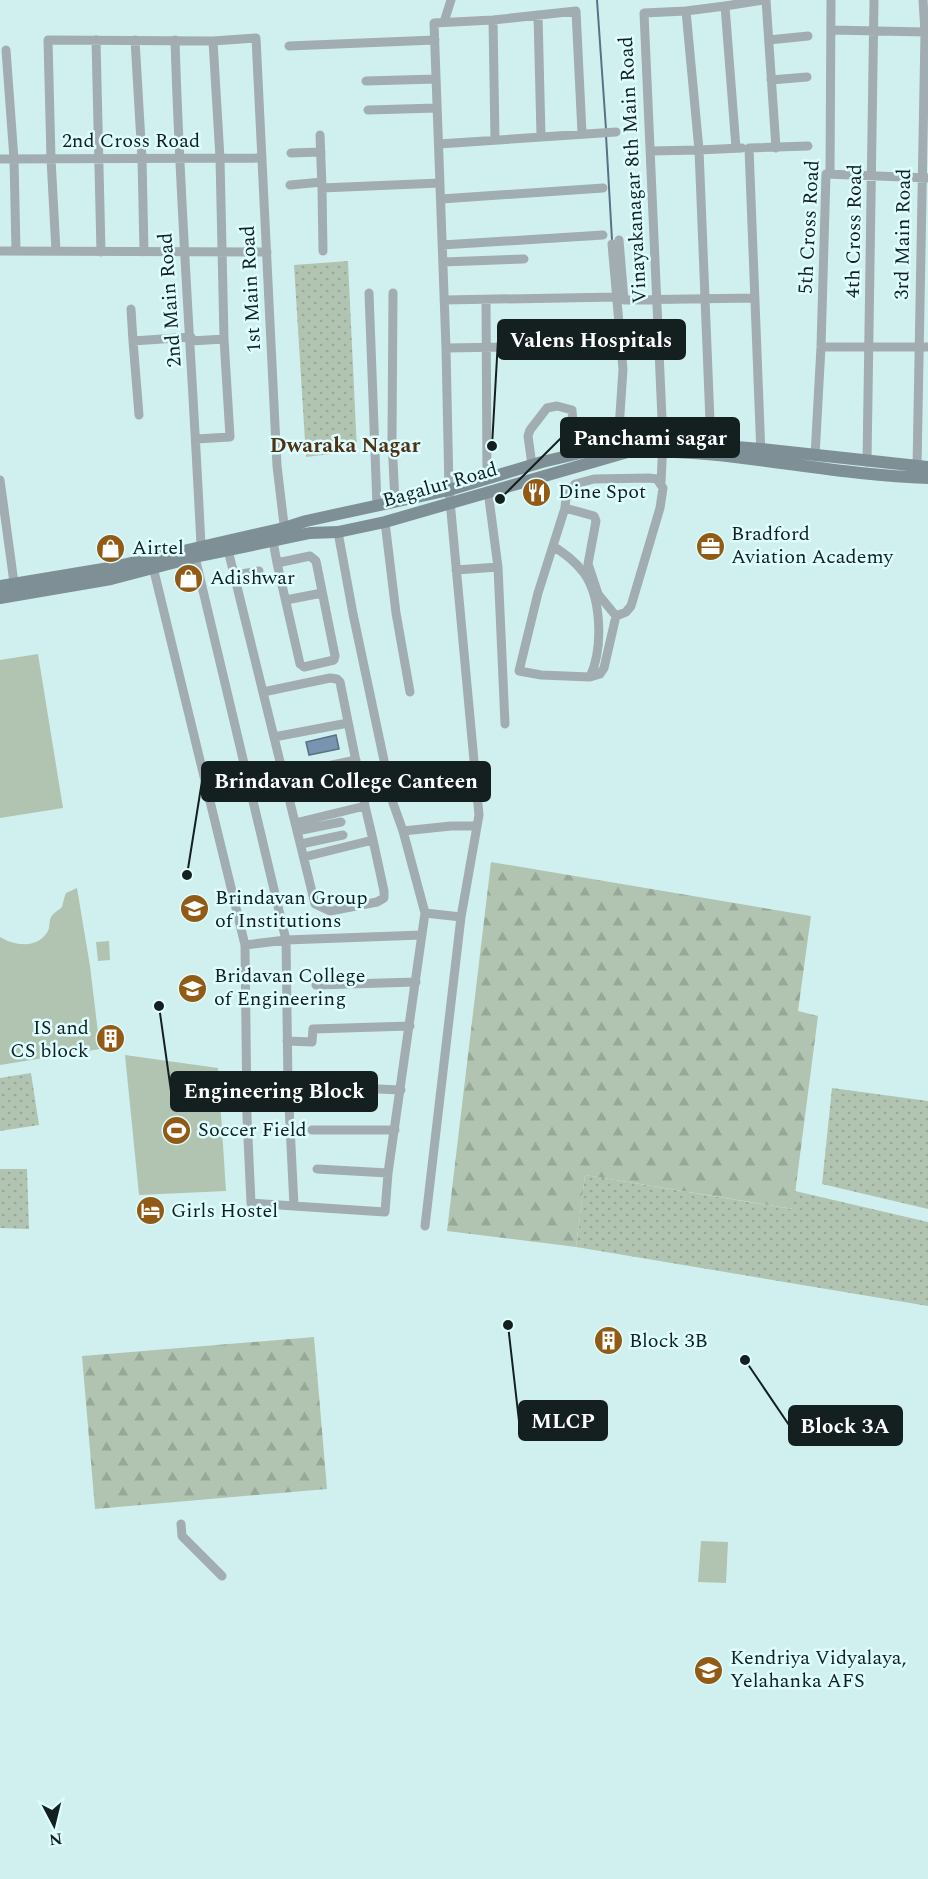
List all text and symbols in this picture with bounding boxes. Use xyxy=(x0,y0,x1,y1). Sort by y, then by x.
street label: Vinayakanagar 8th Main Road xyxy=(611,36,655,304)
street label: 2nd Cross Road xyxy=(62,126,200,156)
street label: 5th Cross Road xyxy=(791,159,827,295)
street label: 4th Cross Road xyxy=(838,164,870,298)
street label: 3rd Main Road xyxy=(887,168,919,300)
street label: 1st Main Road xyxy=(233,225,269,353)
street label: 2nd Main Road xyxy=(150,232,190,368)
callout: Valens Hospitals xyxy=(498,320,685,359)
text: Valens Hospitals xyxy=(510,325,672,357)
callout: Panchami sagar xyxy=(561,418,739,457)
text: Panchami sagar xyxy=(573,423,727,455)
district label: Dwaraka Nagar xyxy=(270,430,420,462)
street label: Bagalur Road xyxy=(379,454,501,516)
restaurant icon: Dine Spot xyxy=(521,476,553,508)
place label: Dine Spot xyxy=(558,477,646,507)
place label: Bradford Aviation Academy xyxy=(731,519,894,572)
office icon: Bradford Aviation Academy xyxy=(694,530,726,562)
shop icon: Airtel xyxy=(95,532,127,564)
place label: Airtel xyxy=(132,533,184,563)
shop icon: Adishwar xyxy=(173,562,205,594)
place label: Adishwar xyxy=(210,563,295,593)
callout: Brindavan College Canteen xyxy=(202,762,490,801)
text: Brindavan College Canteen xyxy=(214,766,478,798)
place label: Brindavan Group of Institutions xyxy=(215,883,368,936)
school or university icon: Brindavan Group of Institutions xyxy=(178,893,210,925)
place label: Bridavan College of Engineering xyxy=(214,961,366,1014)
school or university icon: Bridavan College of Engineering xyxy=(177,972,209,1004)
place label: IS and CS block xyxy=(10,1013,89,1066)
building icon: IS and CS block xyxy=(94,1023,126,1055)
callout: Engineering Block xyxy=(171,1072,377,1111)
text: Engineering Block xyxy=(183,1076,365,1108)
sports icon: Soccer Field xyxy=(161,1114,193,1146)
place label: Soccer Field xyxy=(198,1115,307,1145)
hotel icon: Girls Hostel xyxy=(134,1195,166,1227)
place label: Girls Hostel xyxy=(171,1196,278,1226)
building icon: Block 3B xyxy=(592,1325,624,1357)
place label: Block 3B xyxy=(629,1326,708,1356)
callout: MLCP xyxy=(519,1401,607,1440)
text: MLCP xyxy=(531,1406,595,1438)
callout: Block 3A xyxy=(789,1406,902,1445)
text: Block 3A xyxy=(800,1411,890,1443)
place label: Kendriya Vidyalaya, Yelahanka AFS xyxy=(730,1643,907,1696)
school or university icon: Kendriya Vidyalaya, Yelahanka AFS xyxy=(693,1654,725,1686)
north arrow xyxy=(24,1795,84,1855)
text: N xyxy=(48,1826,64,1852)

